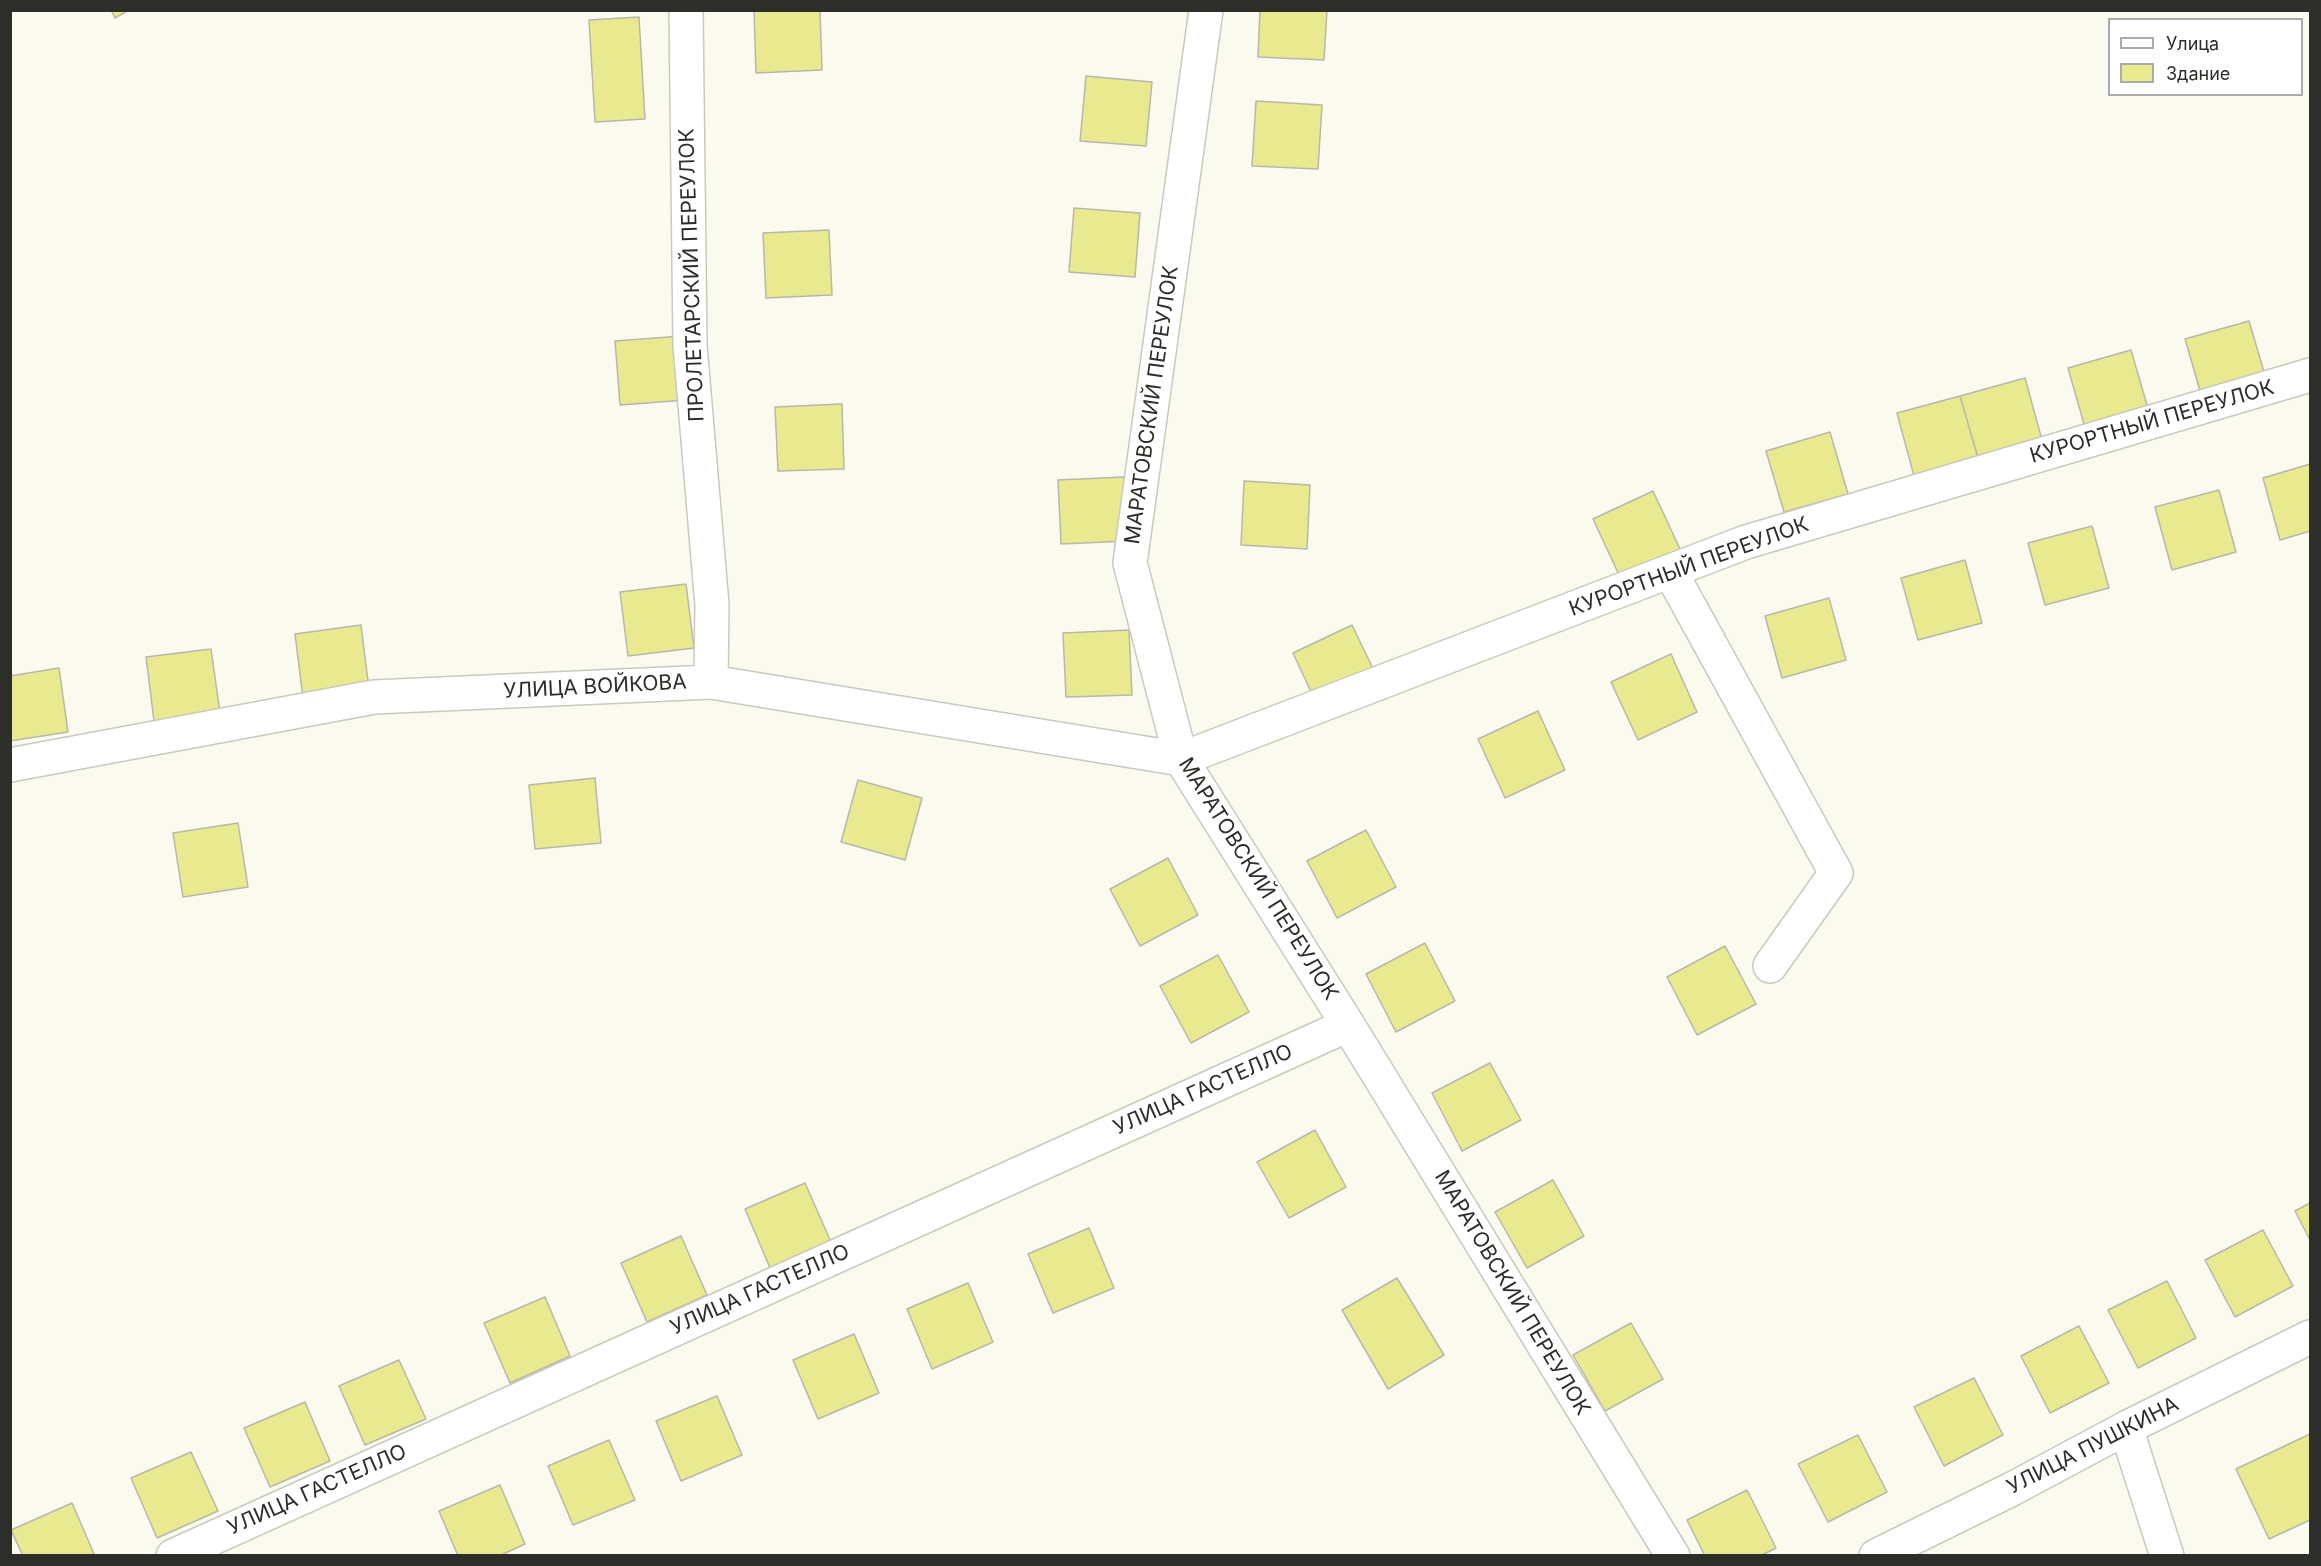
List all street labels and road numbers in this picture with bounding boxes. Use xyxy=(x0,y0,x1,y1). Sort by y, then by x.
street label: ПРОЛЕТАРСКИЙ ПЕРЕУЛОК xyxy=(674,128,710,422)
street label: МАРАТОВСКИЙ ПЕРЕУЛОК xyxy=(1120,264,1184,546)
street label: КУРОРТНЫЙ ПЕРЕУЛОК xyxy=(2027,375,2277,469)
street label: КУРОРТНЫЙ ПЕРЕУЛОК xyxy=(1566,512,1812,622)
street label: УЛИЦА ВОЙКОВА xyxy=(503,670,687,704)
street label: МАРАТОВСКИЙ ПЕРЕУЛОК xyxy=(1173,753,1343,1005)
street label: УЛИЦА ГАСТЕЛЛО xyxy=(1110,1039,1296,1141)
street label: МАРАТОВСКИЙ ПЕРЕУЛОК xyxy=(1429,1166,1595,1420)
street label: УЛИЦА ГАСТЕЛЛО xyxy=(667,1239,853,1341)
street label: УЛИЦА ПУШКИНА xyxy=(2003,1392,2183,1500)
street label: УЛИЦА ГАСТЕЛЛО xyxy=(224,1439,410,1541)

